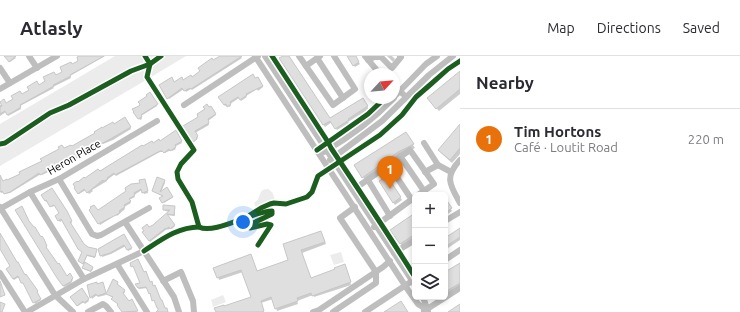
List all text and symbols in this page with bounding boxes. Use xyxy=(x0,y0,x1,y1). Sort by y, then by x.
text: Atlasly xyxy=(20,17,83,39)
text: Map xyxy=(547,20,575,36)
text: Directions xyxy=(597,20,661,36)
text: Saved xyxy=(683,20,720,36)
north arrow xyxy=(364,68,400,104)
text: Nearby xyxy=(476,73,534,92)
text: Tim Hortons xyxy=(514,123,601,140)
text: 1 xyxy=(485,132,493,146)
text: 220 m xyxy=(688,132,724,146)
street label: Heron Place xyxy=(45,137,103,177)
text: Café · Loutit Road xyxy=(514,140,618,154)
pin: 1 xyxy=(377,156,403,189)
map controls xyxy=(412,192,448,300)
button: + xyxy=(412,192,448,228)
your location xyxy=(233,212,253,232)
button: − xyxy=(412,228,448,264)
button: layers xyxy=(412,264,448,300)

